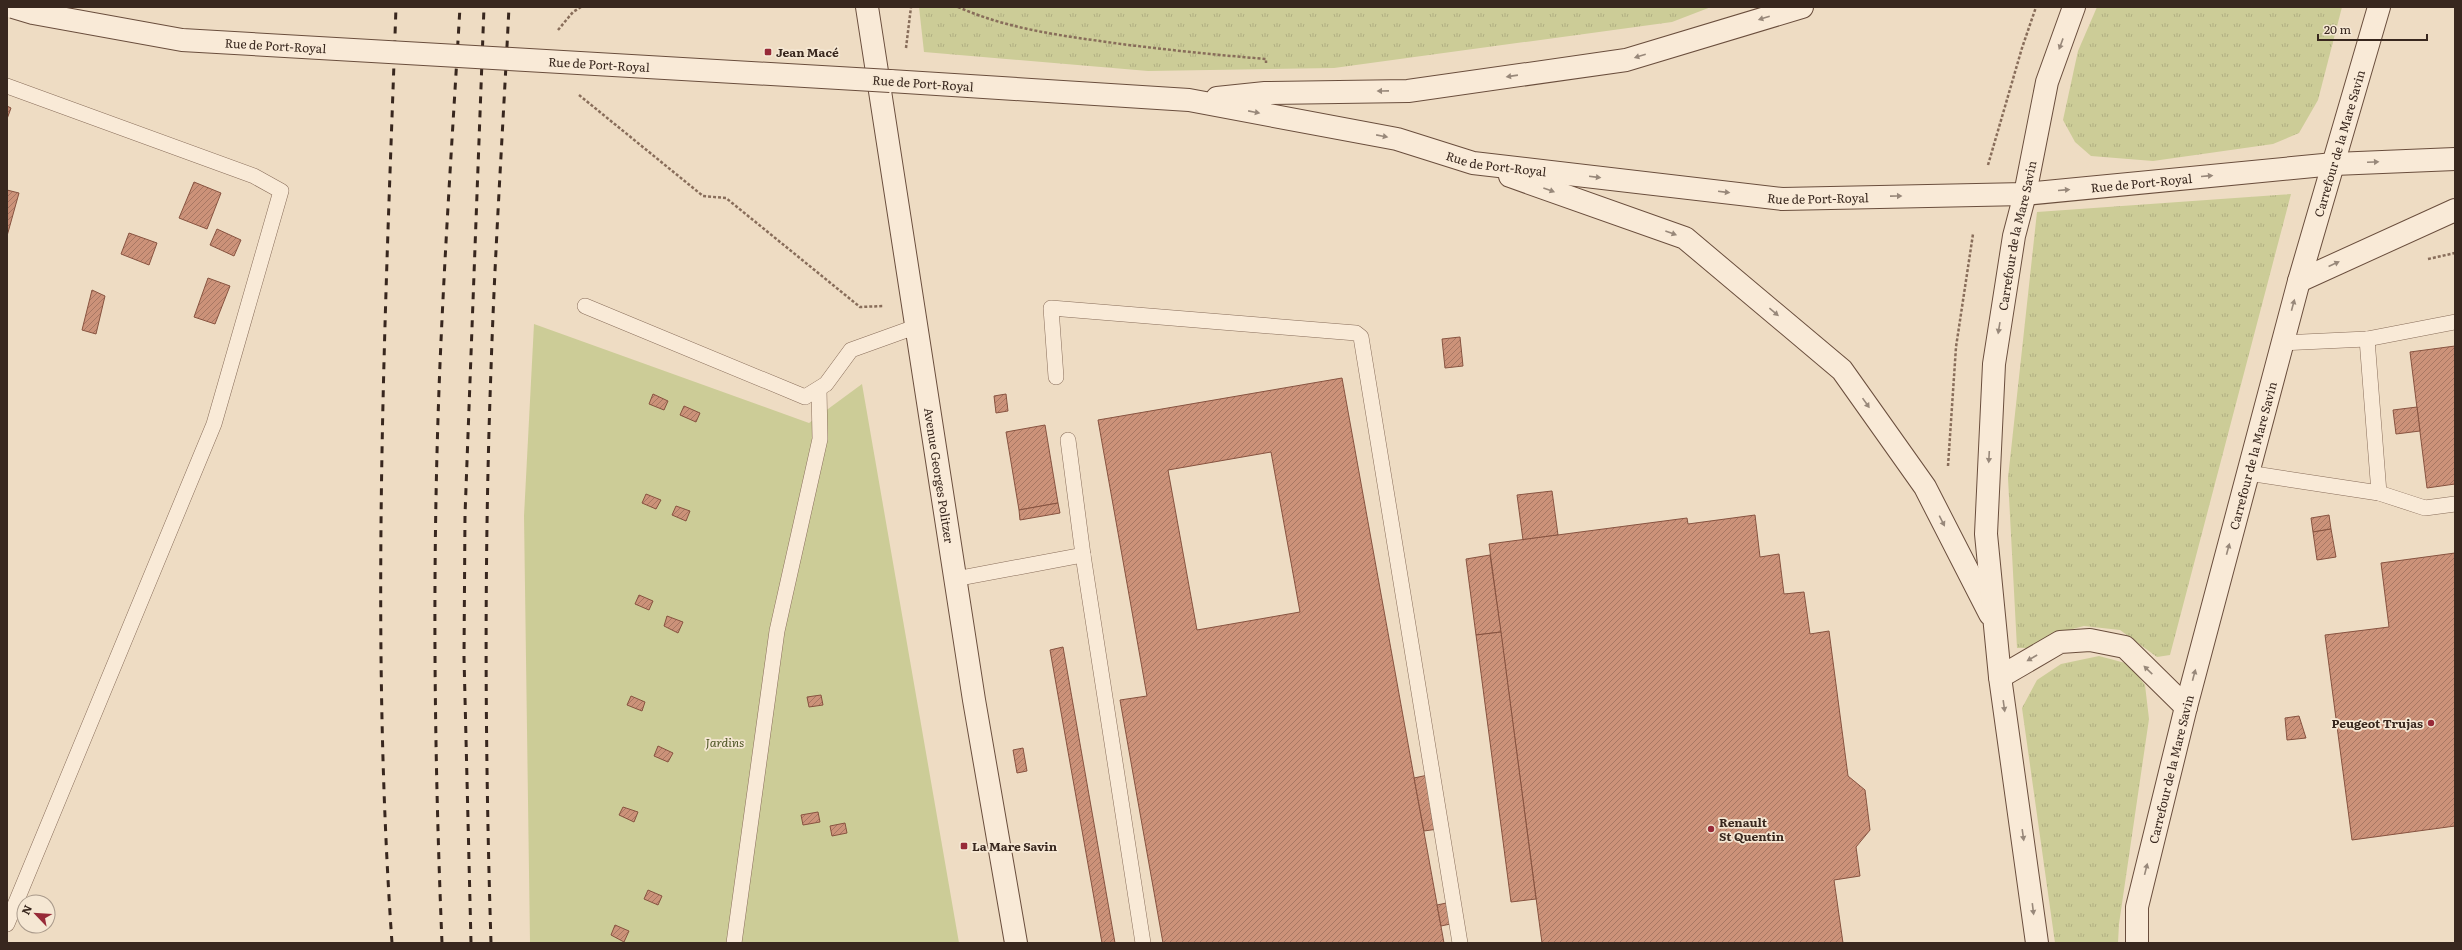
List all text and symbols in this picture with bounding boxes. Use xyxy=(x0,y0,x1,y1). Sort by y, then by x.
one-way arrow xyxy=(1758,15,1770,21)
scale bar xyxy=(2318,16,2427,42)
text: 20 m xyxy=(2324,20,2351,38)
street label: Rue de Port-Royal xyxy=(224,33,327,57)
one-way arrow xyxy=(2058,38,2064,50)
place label: Jean Macé xyxy=(776,43,839,61)
marker: Jean Macé xyxy=(763,47,773,57)
street label: Rue de Port-Royal xyxy=(548,52,650,76)
one-way arrow xyxy=(1633,53,1645,59)
street label: Carrefour de la Mare Savin xyxy=(2309,68,2369,219)
street label: Rue de Port-Royal xyxy=(872,70,974,96)
one-way arrow xyxy=(1505,73,1518,79)
one-way arrow xyxy=(1376,88,1389,94)
one-way arrow xyxy=(1248,110,1261,116)
one-way arrow xyxy=(1376,133,1388,139)
street label: Rue de Port-Royal xyxy=(1444,146,1547,180)
one-way arrow xyxy=(2367,158,2379,165)
street label: Carrefour de la Mare Savin xyxy=(1993,159,2040,312)
street label: Rue de Port-Royal xyxy=(2090,169,2193,197)
one-way arrow xyxy=(2201,173,2213,179)
one-way arrow xyxy=(1589,174,1601,180)
one-way arrow xyxy=(2058,186,2070,193)
one-way arrow xyxy=(1543,187,1555,193)
street label: Rue de Port-Royal xyxy=(1766,188,1869,208)
one-way arrow xyxy=(1718,189,1730,195)
one-way arrow xyxy=(1890,193,1903,199)
one-way arrow xyxy=(1666,231,1678,237)
one-way arrow xyxy=(2329,261,2341,267)
one-way arrow xyxy=(2290,299,2296,311)
one-way arrow xyxy=(1768,308,1779,317)
one-way arrow xyxy=(1996,322,2002,334)
street label: Carrefour de la Mare Savin xyxy=(2224,380,2281,532)
one-way arrow xyxy=(1861,398,1869,408)
street label: Avenue Georges Politzer xyxy=(920,406,959,545)
one-way arrow xyxy=(1986,451,1993,463)
one-way arrow xyxy=(1939,516,1945,527)
one-way arrow xyxy=(2225,543,2231,555)
one-way arrow xyxy=(2027,655,2038,662)
one-way arrow xyxy=(2143,665,2153,675)
one-way arrow xyxy=(2192,669,2198,681)
street label: Carrefour de la Mare Savin xyxy=(2144,693,2198,845)
one-way arrow xyxy=(2001,700,2007,712)
place label: Peugeot Trujas xyxy=(2332,714,2423,732)
marker: Peugeot Trujas xyxy=(2426,718,2436,728)
park label: Jardins xyxy=(706,733,744,751)
place label: Renault St Quentin xyxy=(1719,813,1785,845)
marker: Renault St Quentin xyxy=(1706,824,1716,834)
one-way arrow xyxy=(2020,829,2026,841)
place label: La Mare Savin xyxy=(972,837,1058,855)
marker: La Mare Savin xyxy=(959,841,969,851)
one-way arrow xyxy=(2144,863,2150,875)
north arrow xyxy=(16,894,56,934)
text: N xyxy=(17,902,35,917)
one-way arrow xyxy=(2030,903,2036,915)

